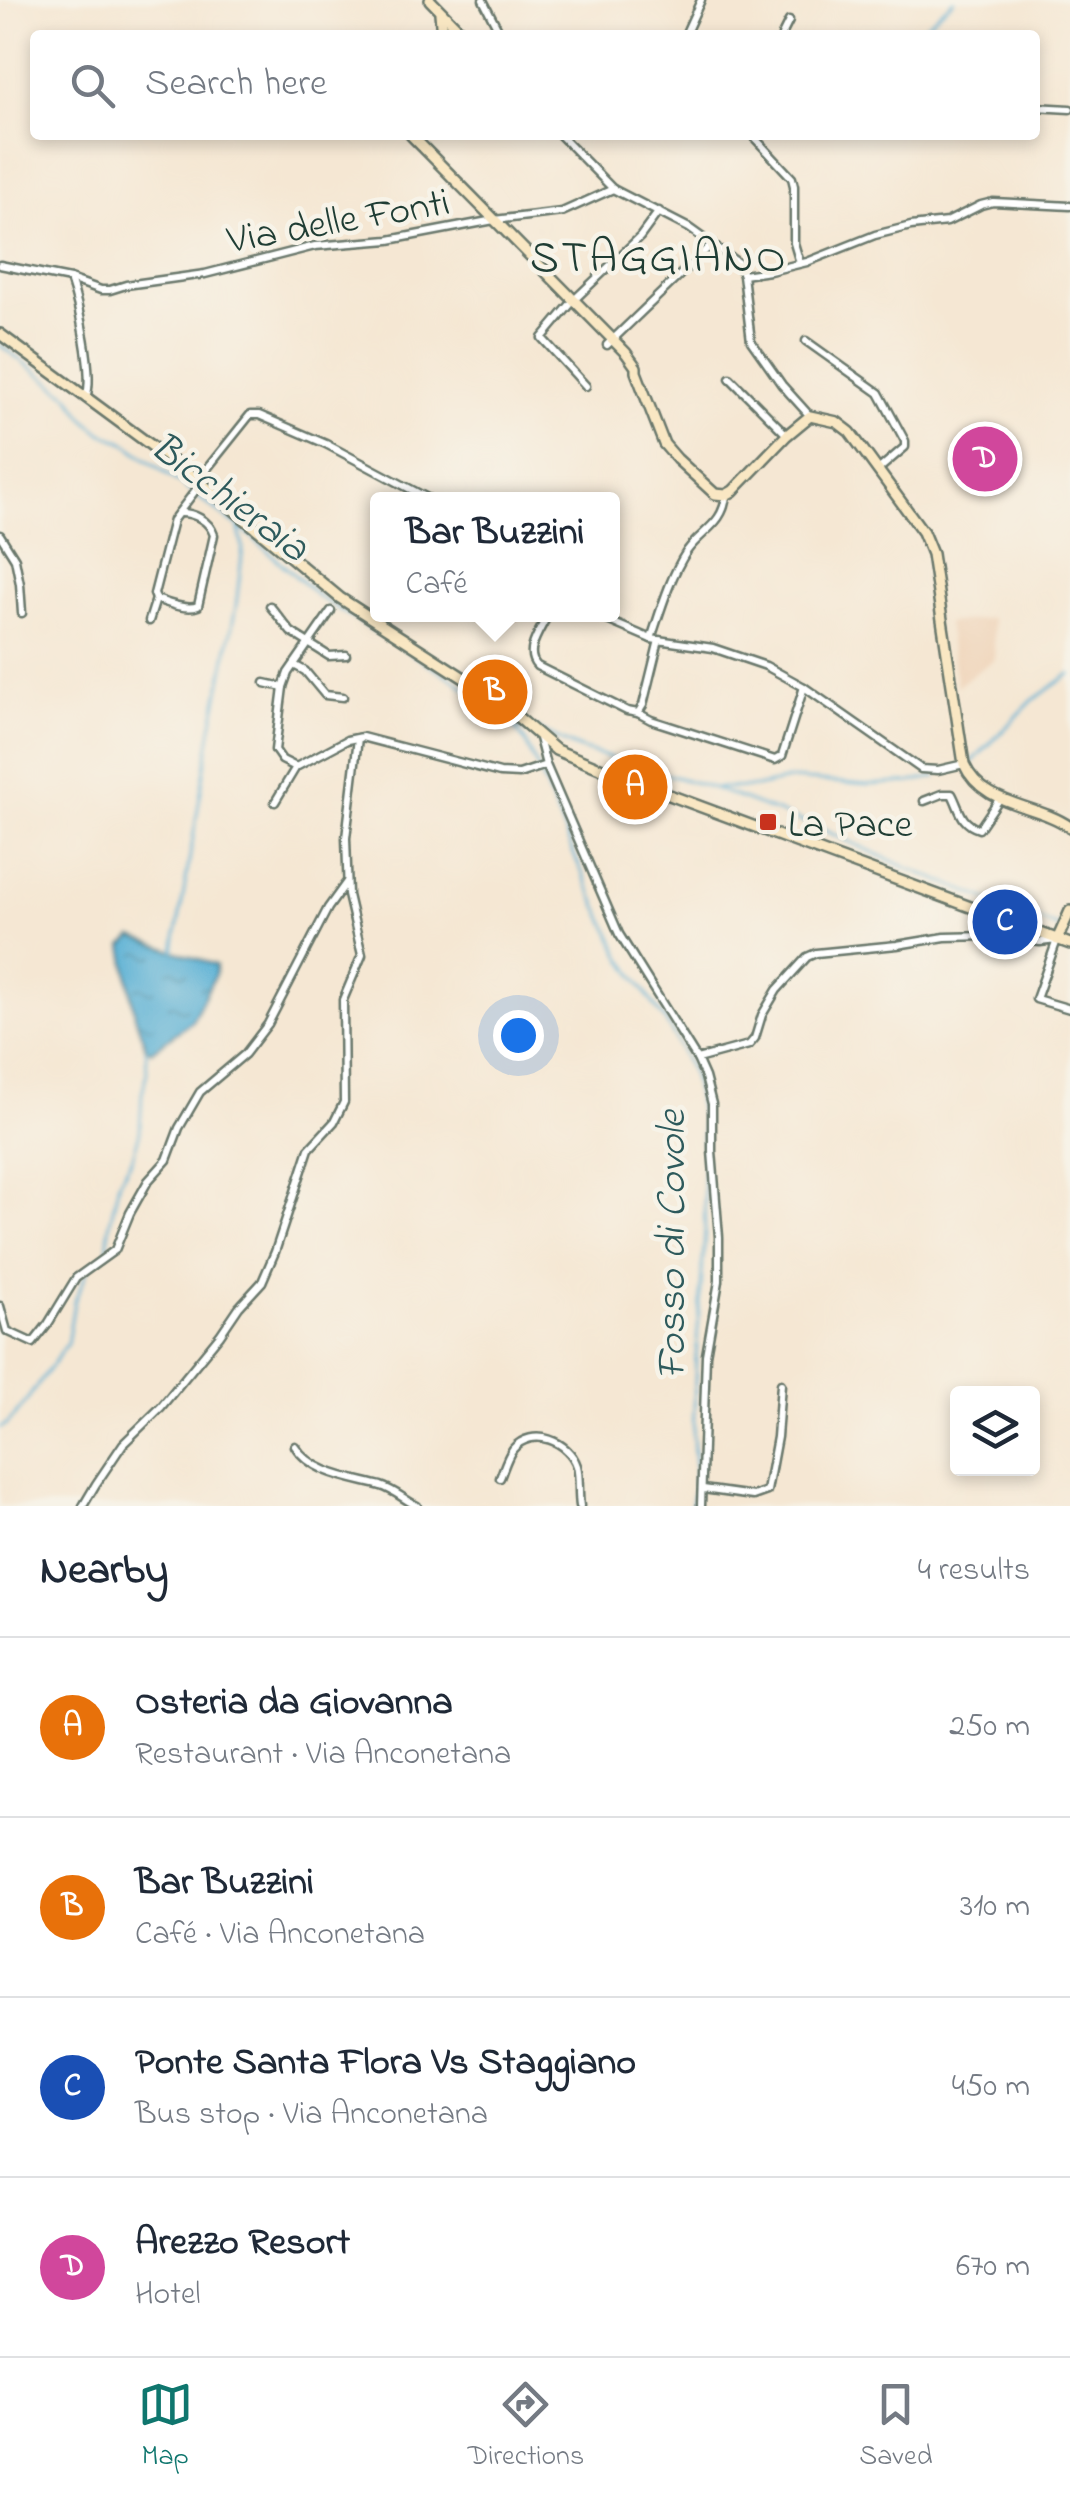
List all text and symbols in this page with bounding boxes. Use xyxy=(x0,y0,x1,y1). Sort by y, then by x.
search box xyxy=(30,30,1040,140)
text: Search here xyxy=(145,57,327,113)
icon: search xyxy=(65,58,120,113)
street label: Via delle Fonti xyxy=(222,175,455,272)
district label: STAGGIANO xyxy=(530,227,788,293)
water label: Bicchieraia xyxy=(136,418,322,580)
pin: D xyxy=(952,422,1018,496)
popup xyxy=(370,492,620,622)
text: Bar Buzzini xyxy=(406,506,584,562)
text: Café xyxy=(406,562,468,609)
pin: B xyxy=(462,654,528,730)
pin: A xyxy=(602,750,668,824)
place label: La Pace xyxy=(788,797,913,856)
marker: La Pace xyxy=(757,811,779,833)
pin: C xyxy=(972,884,1038,960)
your location xyxy=(493,1010,544,1061)
water label: Fosso di Covole xyxy=(643,1108,704,1380)
map controls xyxy=(950,1386,1040,1476)
button: layers xyxy=(950,1386,1040,1476)
text: Nearby xyxy=(40,1541,168,1602)
text: 4 results xyxy=(918,1548,1030,1595)
text: Osteria da Giovanna xyxy=(135,1676,453,1732)
text: A xyxy=(63,1704,82,1751)
text: 250 m xyxy=(949,1704,1030,1751)
text: Restaurant · Via Anconetana xyxy=(135,1732,511,1779)
text: Bar Buzzini xyxy=(135,1856,314,1912)
text: B xyxy=(62,1884,83,1931)
text: 310 m xyxy=(960,1884,1030,1931)
text: Café · Via Anconetana xyxy=(135,1912,425,1959)
text: Ponte Santa Flora Vs Staggiano xyxy=(135,2036,636,2092)
text: C xyxy=(64,2064,81,2111)
text: 450 m xyxy=(952,2064,1030,2111)
text: Bus stop · Via Anconetana xyxy=(135,2092,488,2139)
text: Arezzo Resort xyxy=(135,2216,350,2272)
text: D xyxy=(61,2244,84,2291)
text: 670 m xyxy=(956,2244,1030,2291)
text: Hotel xyxy=(135,2272,201,2319)
tab: Map xyxy=(138,2377,193,2478)
tab: Directions xyxy=(468,2377,584,2478)
tab: Saved xyxy=(859,2377,932,2478)

